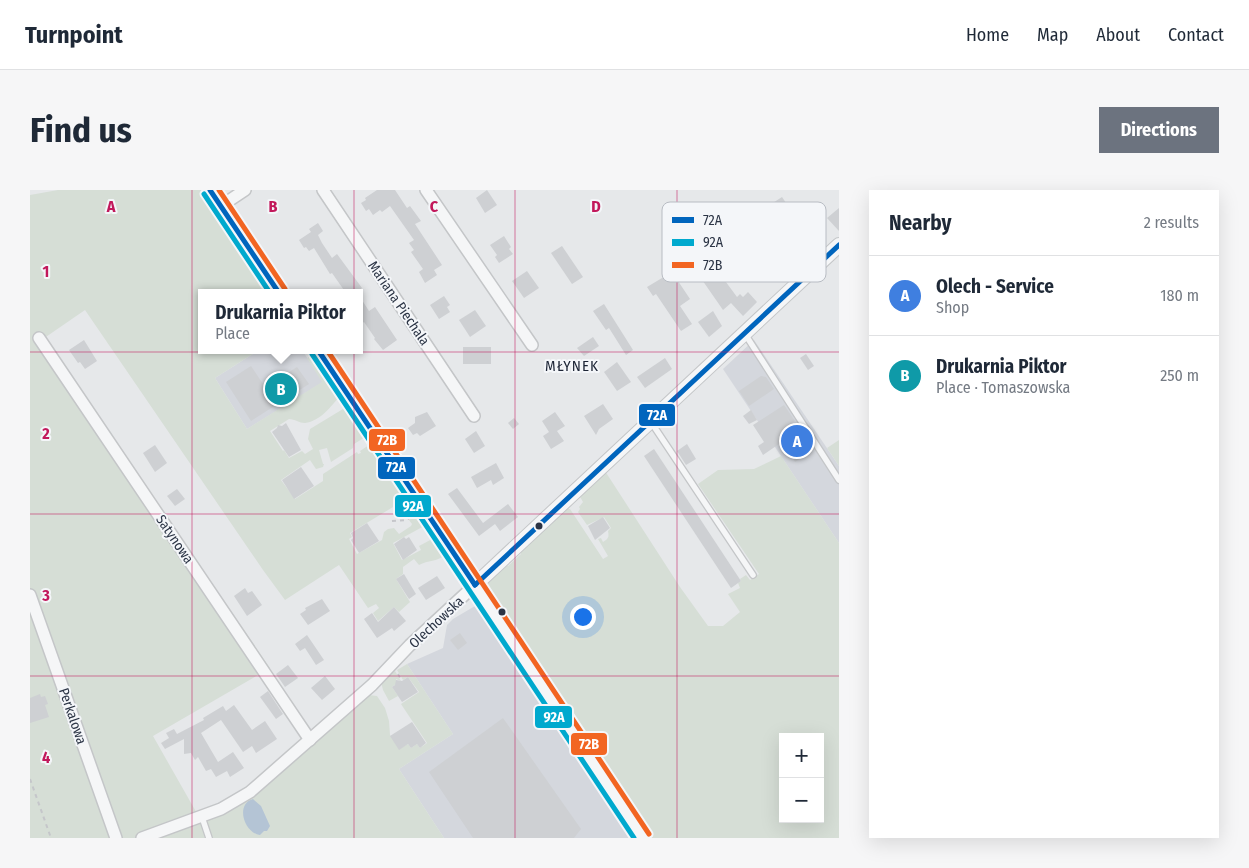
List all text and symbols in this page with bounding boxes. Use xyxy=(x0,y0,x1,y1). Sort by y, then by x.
text: Turnpoint xyxy=(25,21,123,49)
text: Home xyxy=(966,24,1009,46)
text: Map xyxy=(1037,24,1068,46)
text: About xyxy=(1096,24,1140,46)
text: Contact xyxy=(1168,24,1224,46)
button: Directions xyxy=(1099,107,1219,153)
text: Find us xyxy=(30,109,132,151)
text: A xyxy=(106,197,116,216)
text: B xyxy=(269,197,278,216)
text: C xyxy=(430,197,439,216)
text: D xyxy=(591,197,601,216)
legend xyxy=(662,202,826,282)
text: Nearby xyxy=(889,210,951,236)
text: 72A xyxy=(703,212,723,229)
text: 2 results xyxy=(1144,213,1199,232)
text: 92A xyxy=(703,234,724,251)
text: 72B xyxy=(703,257,723,274)
street label: Mariana Piechala xyxy=(364,258,433,349)
text: 1 xyxy=(43,262,49,281)
text: Olech - Service xyxy=(936,275,1054,298)
text: A xyxy=(901,286,909,305)
text: 180 m xyxy=(1160,286,1199,305)
popup xyxy=(198,289,363,354)
text: Shop xyxy=(936,298,969,317)
text: Drukarnia Piktor xyxy=(215,301,346,324)
text: Place xyxy=(215,324,250,343)
text: Drukarnia Piktor xyxy=(936,355,1067,378)
district label: MŁYNEK xyxy=(545,357,599,375)
text: B xyxy=(901,366,909,385)
text: 250 m xyxy=(1160,366,1199,385)
pin: B xyxy=(265,370,297,408)
text: Place · Tomaszowska xyxy=(936,378,1070,397)
line badge: 72A xyxy=(638,403,676,427)
text: 72A xyxy=(647,407,667,424)
pin: A xyxy=(781,422,813,460)
text: 2 xyxy=(41,424,50,443)
line badge: 72B xyxy=(368,428,406,452)
text: 72B xyxy=(377,432,397,449)
line badge: 72A xyxy=(377,456,416,480)
text: 72A xyxy=(386,459,406,476)
line badge: 92A xyxy=(394,494,432,518)
text: 92A xyxy=(402,498,424,515)
street label: Satynowa xyxy=(152,512,197,567)
unlabelled marker xyxy=(534,521,544,531)
text: 3 xyxy=(41,586,50,605)
street label: Olechowska xyxy=(406,593,467,652)
your location xyxy=(570,604,596,630)
unlabelled marker xyxy=(497,607,507,617)
street label: Perkalowa xyxy=(55,686,90,747)
line badge: 92A xyxy=(534,705,573,729)
text: 92A xyxy=(543,709,565,726)
line badge: 72B xyxy=(570,732,608,756)
map controls xyxy=(779,733,824,823)
button: + xyxy=(779,733,824,778)
text: 72B xyxy=(579,736,599,753)
text: 4 xyxy=(42,748,50,767)
button: − xyxy=(779,778,824,823)

